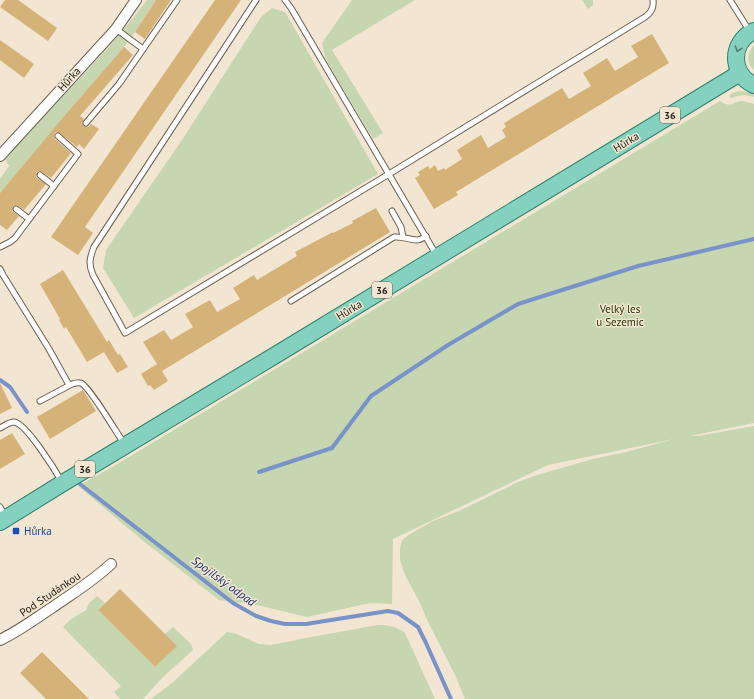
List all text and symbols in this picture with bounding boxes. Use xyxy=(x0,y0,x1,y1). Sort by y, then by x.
one-way arrow xyxy=(734,45,743,52)
street label: Hůrka xyxy=(54,64,84,94)
road number: 36 xyxy=(660,107,680,123)
street label: Hůrka xyxy=(610,129,642,155)
road number: 36 xyxy=(372,282,392,298)
street label: Hůrka xyxy=(333,297,365,323)
park label: Velký les u Sezemic xyxy=(596,302,644,329)
road number: 36 xyxy=(75,461,95,477)
place label: Hůrka xyxy=(24,524,52,538)
marker: Hůrka xyxy=(11,526,21,536)
water label: Spojilský odpad xyxy=(189,553,260,610)
street label: Pod Studánkou xyxy=(17,568,83,619)

